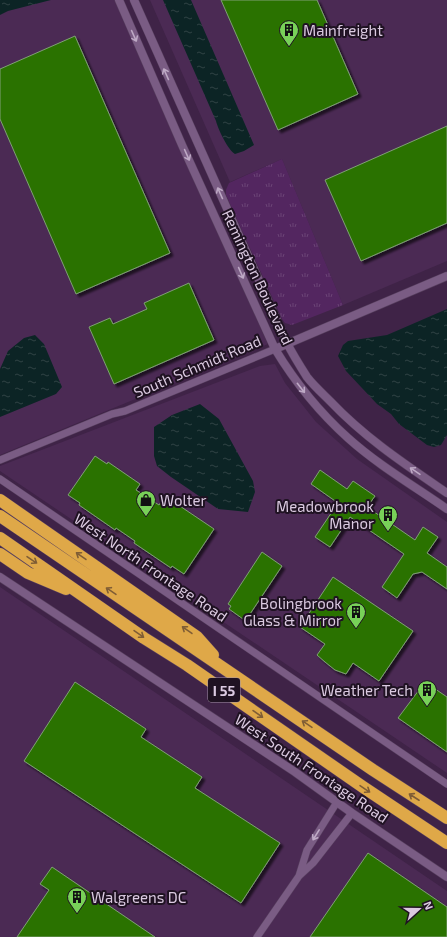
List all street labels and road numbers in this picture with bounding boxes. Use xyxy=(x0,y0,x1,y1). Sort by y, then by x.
street label: Remington Boulevard xyxy=(219,207,297,347)
street label: South Schmidt Road xyxy=(131,331,263,401)
street label: West North Frontage Road xyxy=(71,509,231,625)
road number: I 55 xyxy=(208,678,240,702)
street label: West South Frontage Road xyxy=(232,710,392,826)

